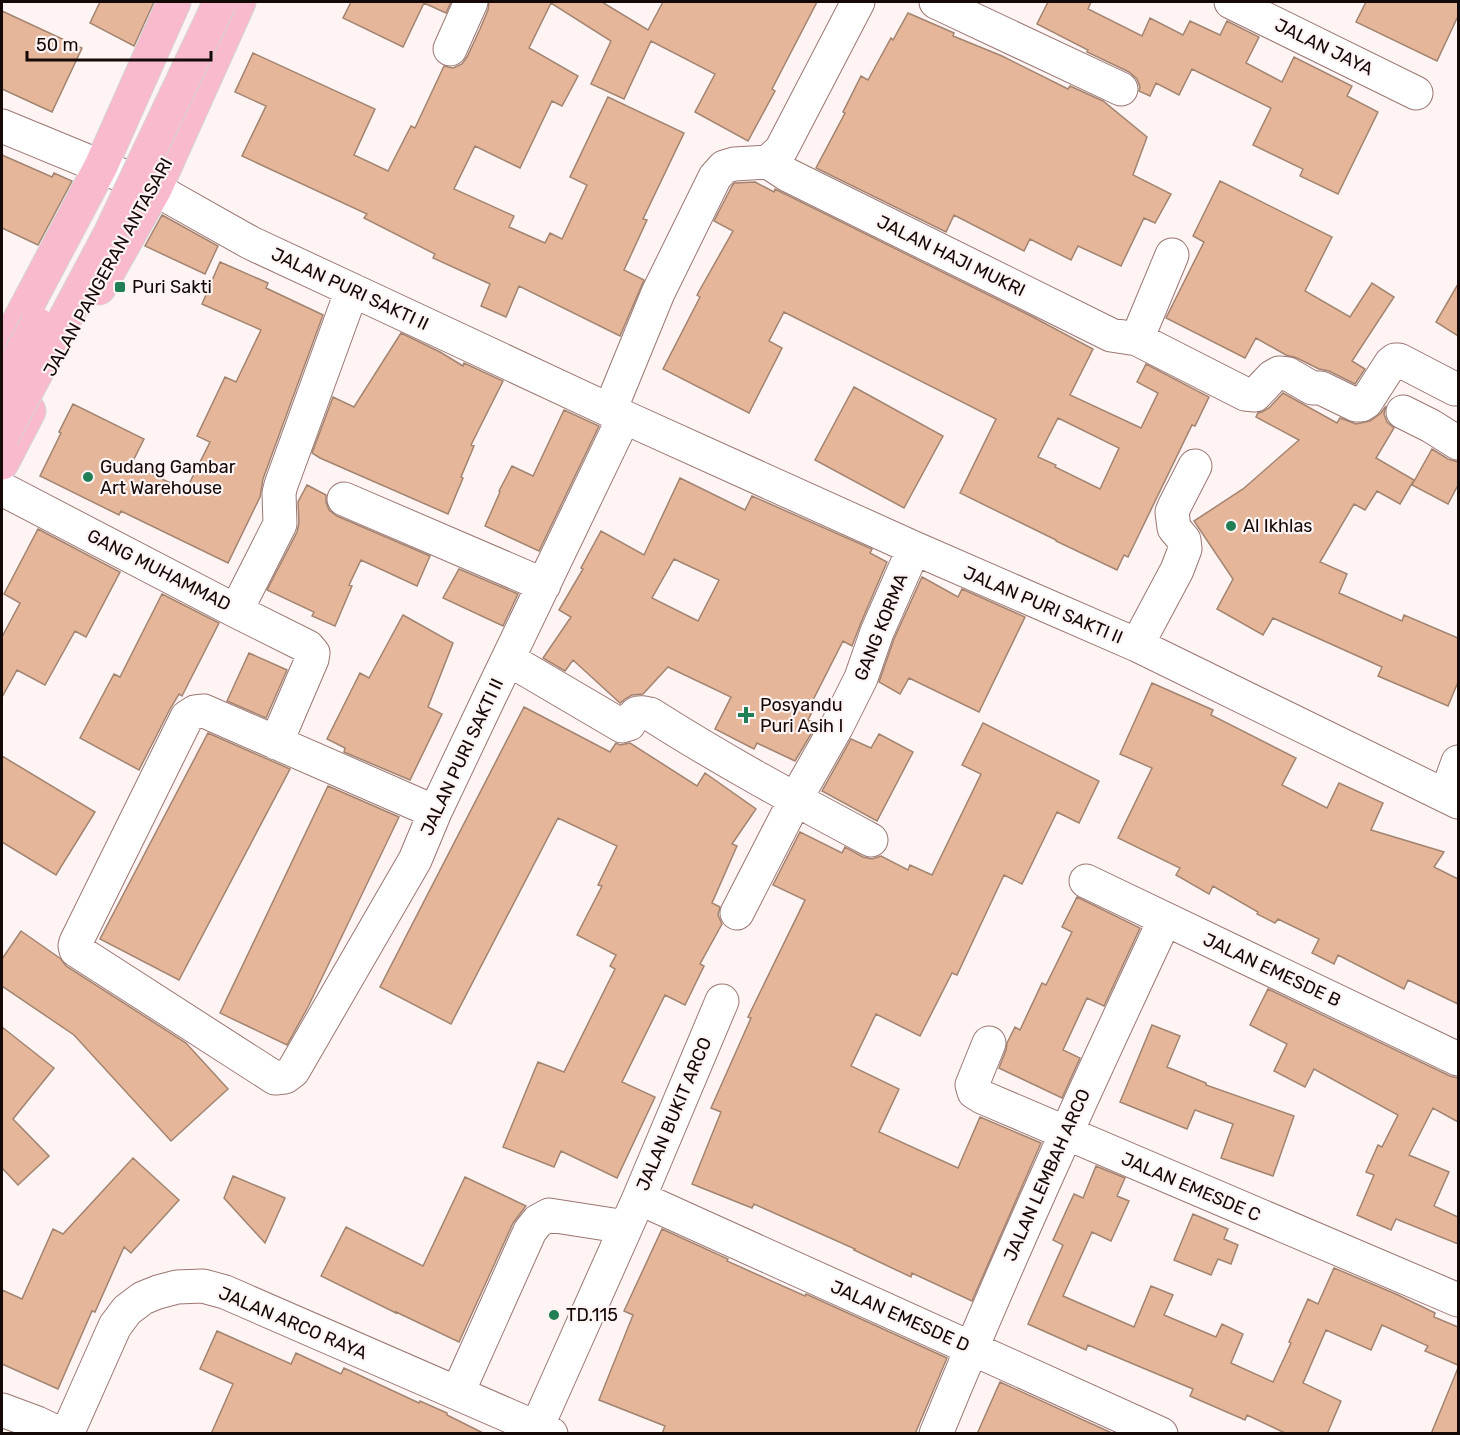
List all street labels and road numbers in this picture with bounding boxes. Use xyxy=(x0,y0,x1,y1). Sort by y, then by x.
street label: JALAN JAYA xyxy=(1271,14,1377,80)
street label: JALAN PANGERAN ANTASARI xyxy=(39,154,177,380)
street label: JALAN HAJI MUKRI xyxy=(873,211,1029,301)
street label: JALAN PURI SAKTI II xyxy=(268,243,432,335)
street label: GANG MUHAMMAD xyxy=(84,524,234,616)
street label: JALAN PURI SAKTI II xyxy=(960,561,1126,649)
street label: GANG KORMA xyxy=(849,570,913,684)
street label: JALAN PURI SAKTI II xyxy=(416,675,508,839)
street label: JALAN EMESDE B xyxy=(1200,928,1344,1012)
street label: JALAN BUKIT ARCO xyxy=(632,1034,716,1194)
street label: JALAN LEMBAH ARCO xyxy=(999,1085,1095,1265)
street label: JALAN EMESDE C xyxy=(1118,1148,1264,1226)
street label: JALAN EMESDE D xyxy=(827,1275,973,1357)
street label: JALAN ARCO RAYA xyxy=(215,1282,371,1364)

